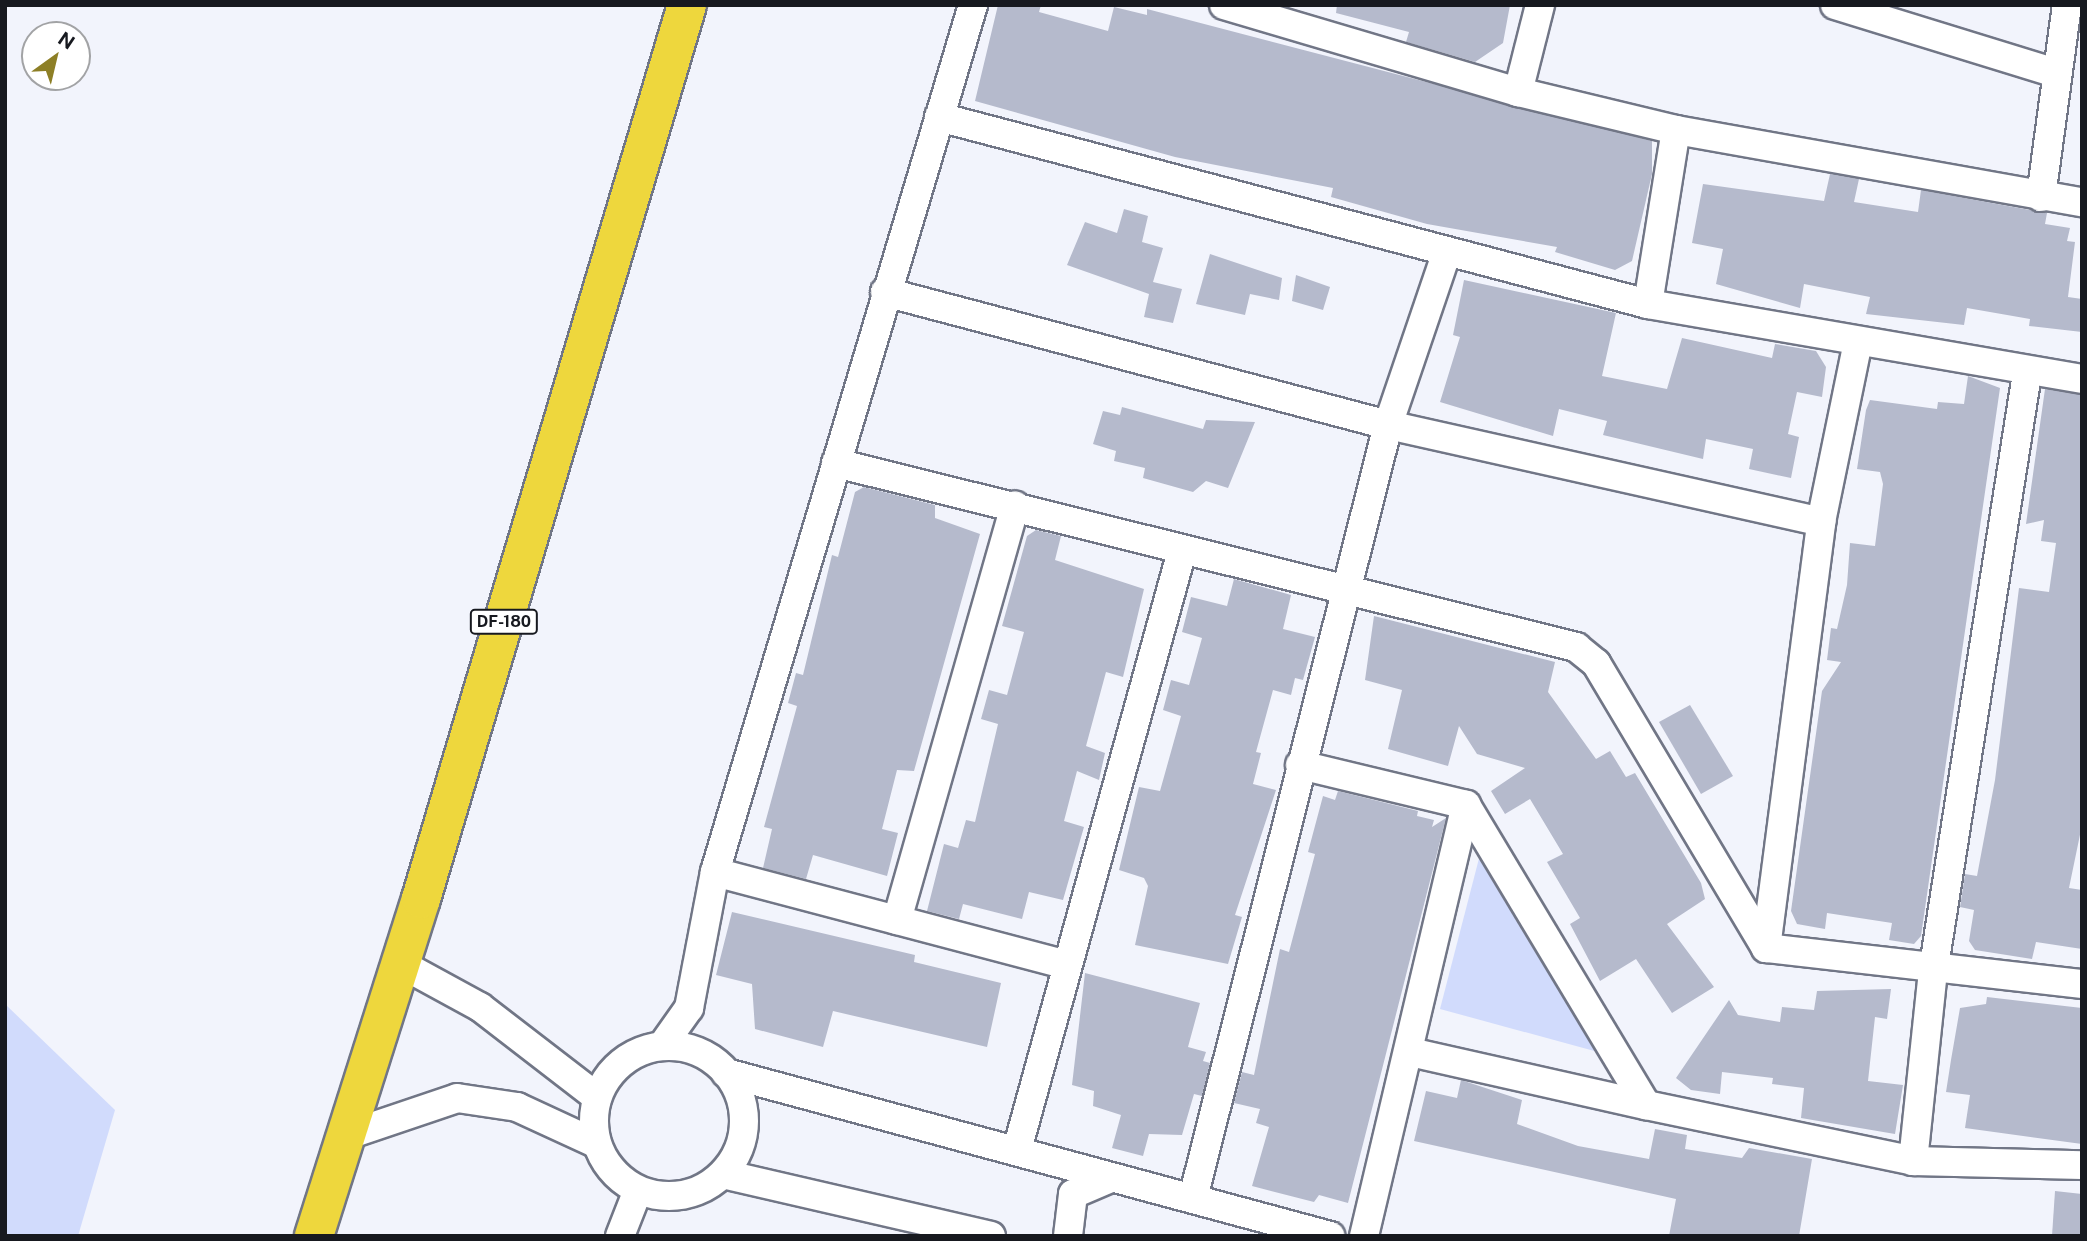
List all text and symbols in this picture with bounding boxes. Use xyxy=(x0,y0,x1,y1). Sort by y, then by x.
north arrow xyxy=(21,21,91,91)
text: N xyxy=(54,27,79,54)
road number: DF-180 xyxy=(469,610,539,635)

